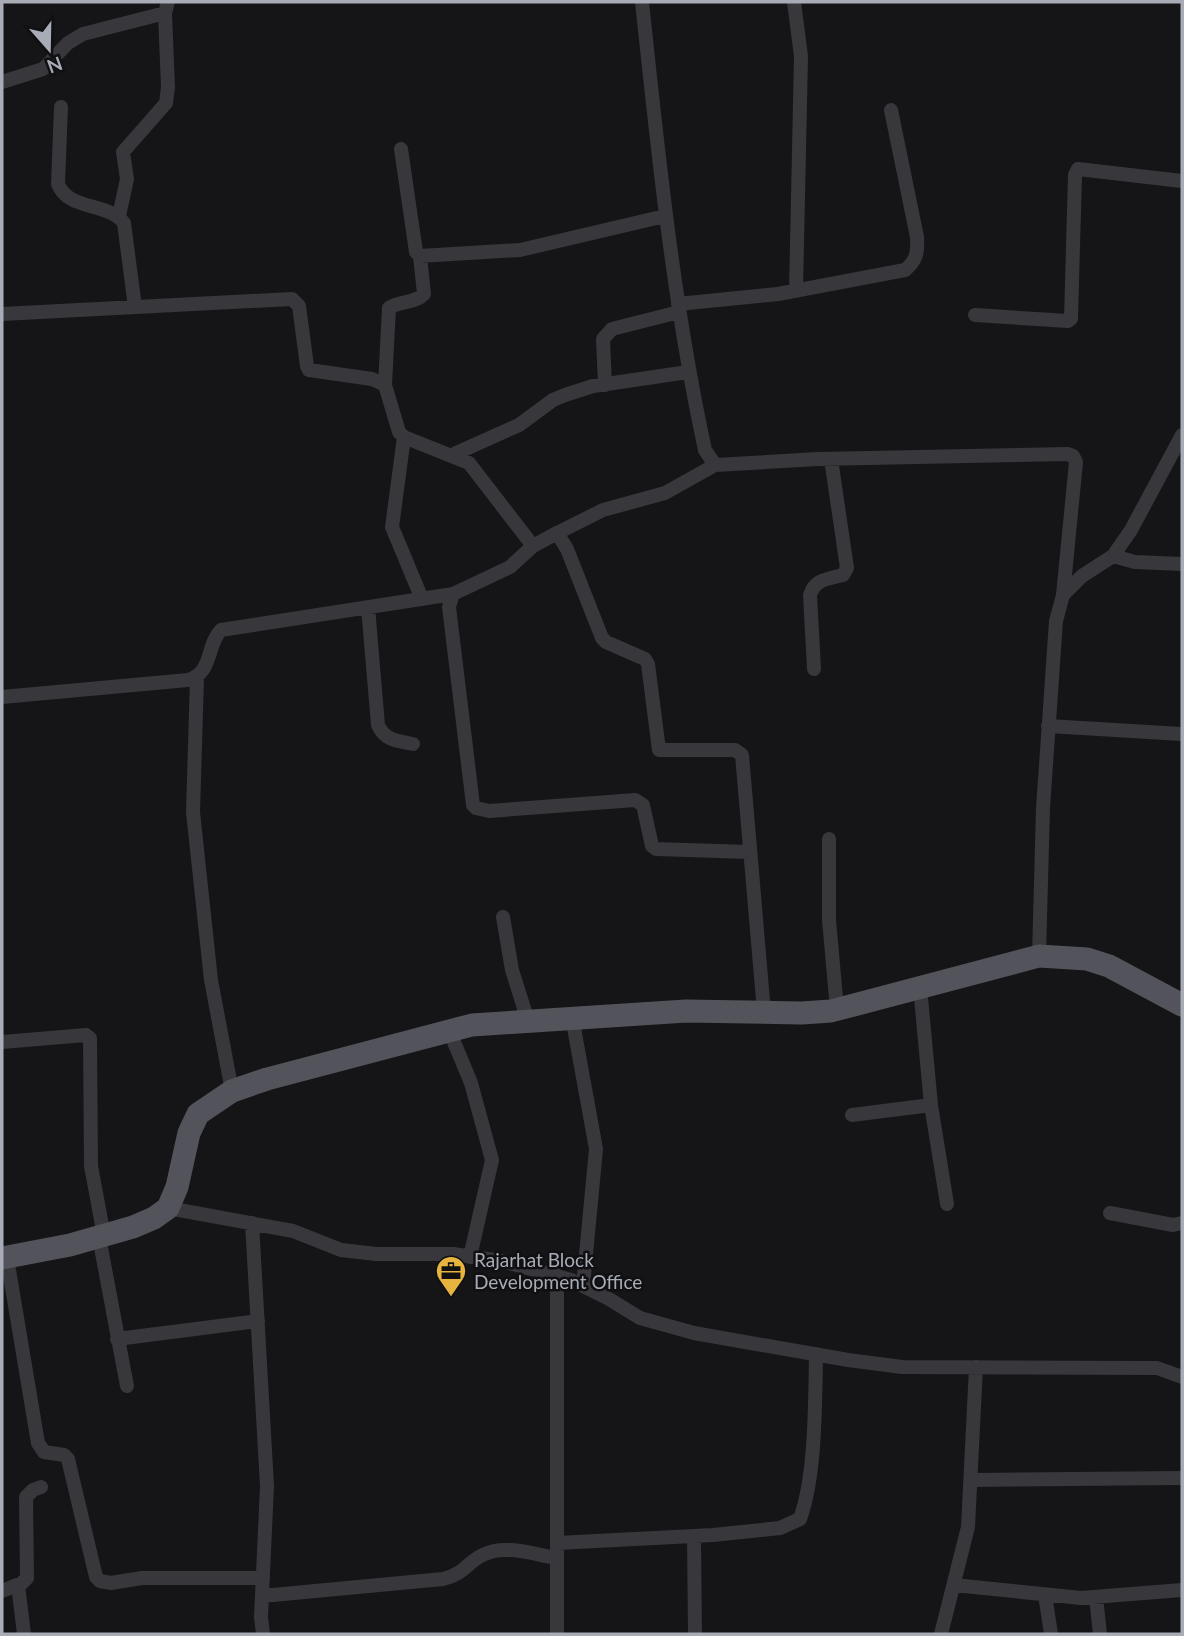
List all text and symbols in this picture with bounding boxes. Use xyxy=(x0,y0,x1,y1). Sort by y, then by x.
north arrow xyxy=(14,14,84,84)
text: N xyxy=(44,52,66,79)
place label: Rajarhat Block Development Office xyxy=(474,1248,642,1293)
office icon: Rajarhat Block Development Office xyxy=(434,1254,468,1298)

